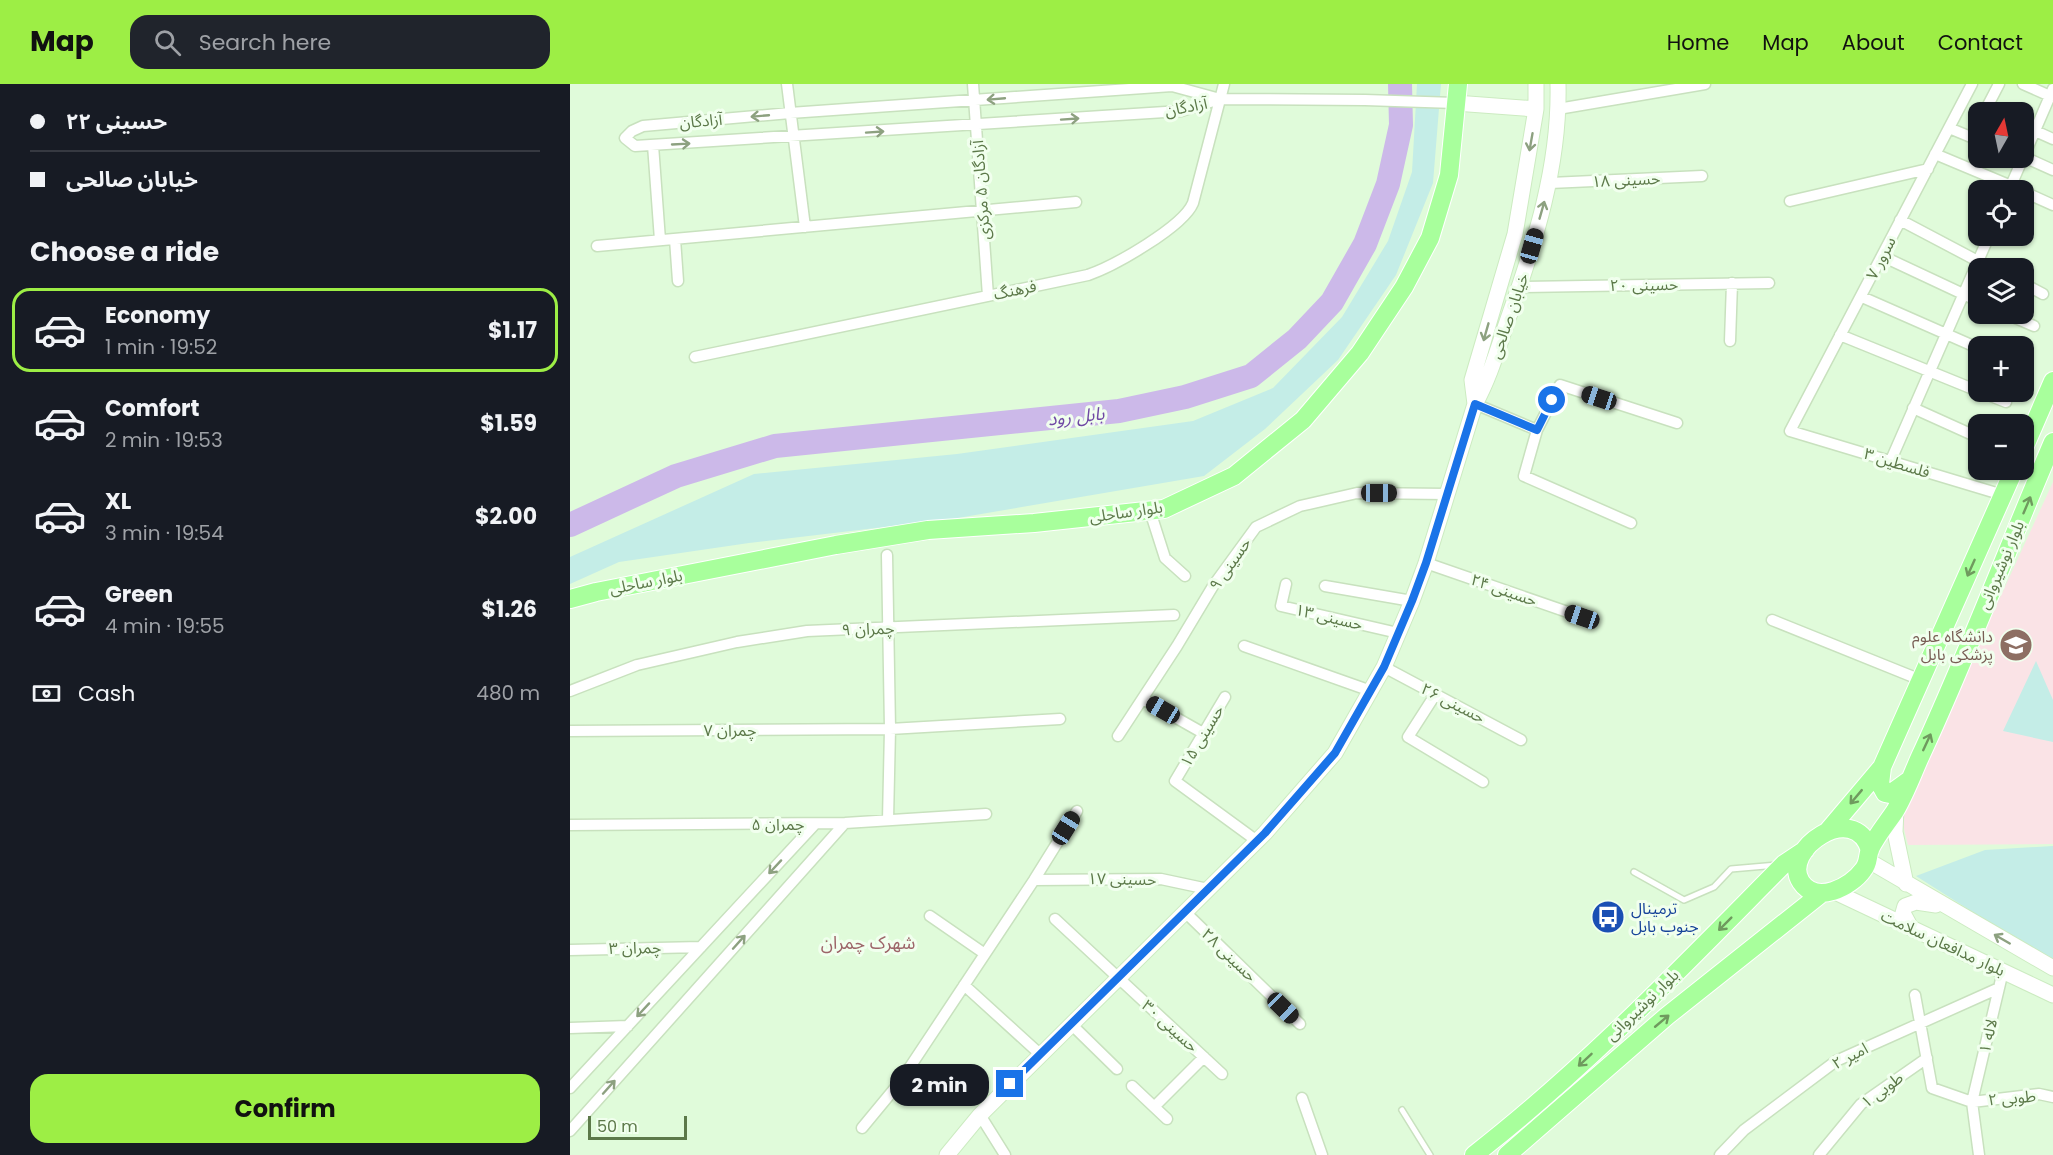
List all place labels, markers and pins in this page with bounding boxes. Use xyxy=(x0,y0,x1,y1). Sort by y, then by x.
place label: دانشگاه علوم پزشکی بابل xyxy=(1912,625,1993,666)
school or university icon: دانشگاه علوم پزشکی بابل xyxy=(1998,627,2034,663)
place label: ترمینال جنوب بابل xyxy=(1631,897,1699,938)
bus stop icon: ترمینال جنوب بابل xyxy=(1590,899,1626,935)

